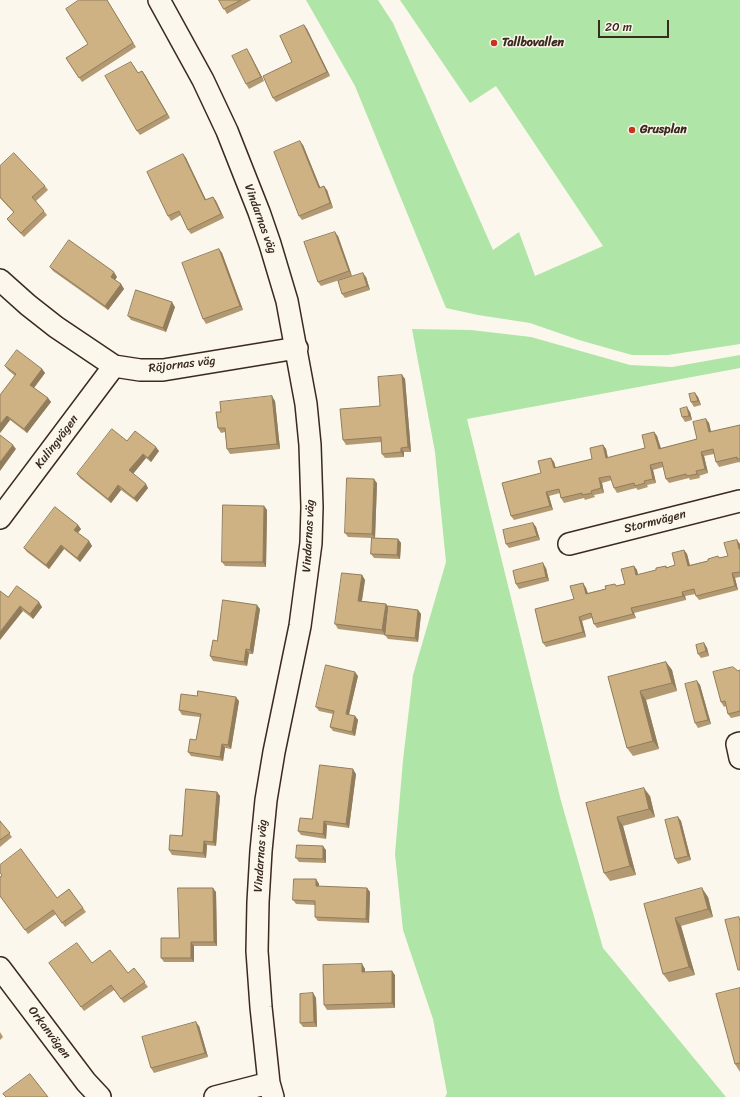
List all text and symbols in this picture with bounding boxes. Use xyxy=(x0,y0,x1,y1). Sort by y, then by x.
scale bar xyxy=(600,12,671,38)
text: 20 m xyxy=(605,16,632,38)
place label: Tallbovallen xyxy=(502,36,564,50)
marker: Tallbovallen xyxy=(489,38,499,48)
place label: Grusplan xyxy=(640,123,687,137)
marker: Grusplan xyxy=(627,125,637,135)
street label: Vindarnas väg xyxy=(241,182,279,256)
street label: Röjornas väg xyxy=(148,354,216,376)
street label: Kulingvägen xyxy=(32,413,82,471)
street label: Vindarnas väg xyxy=(300,499,318,573)
street label: Stormvägen xyxy=(623,507,687,537)
street label: Vindarnas väg xyxy=(251,819,271,893)
street label: Orkanvägen xyxy=(25,1004,73,1062)

